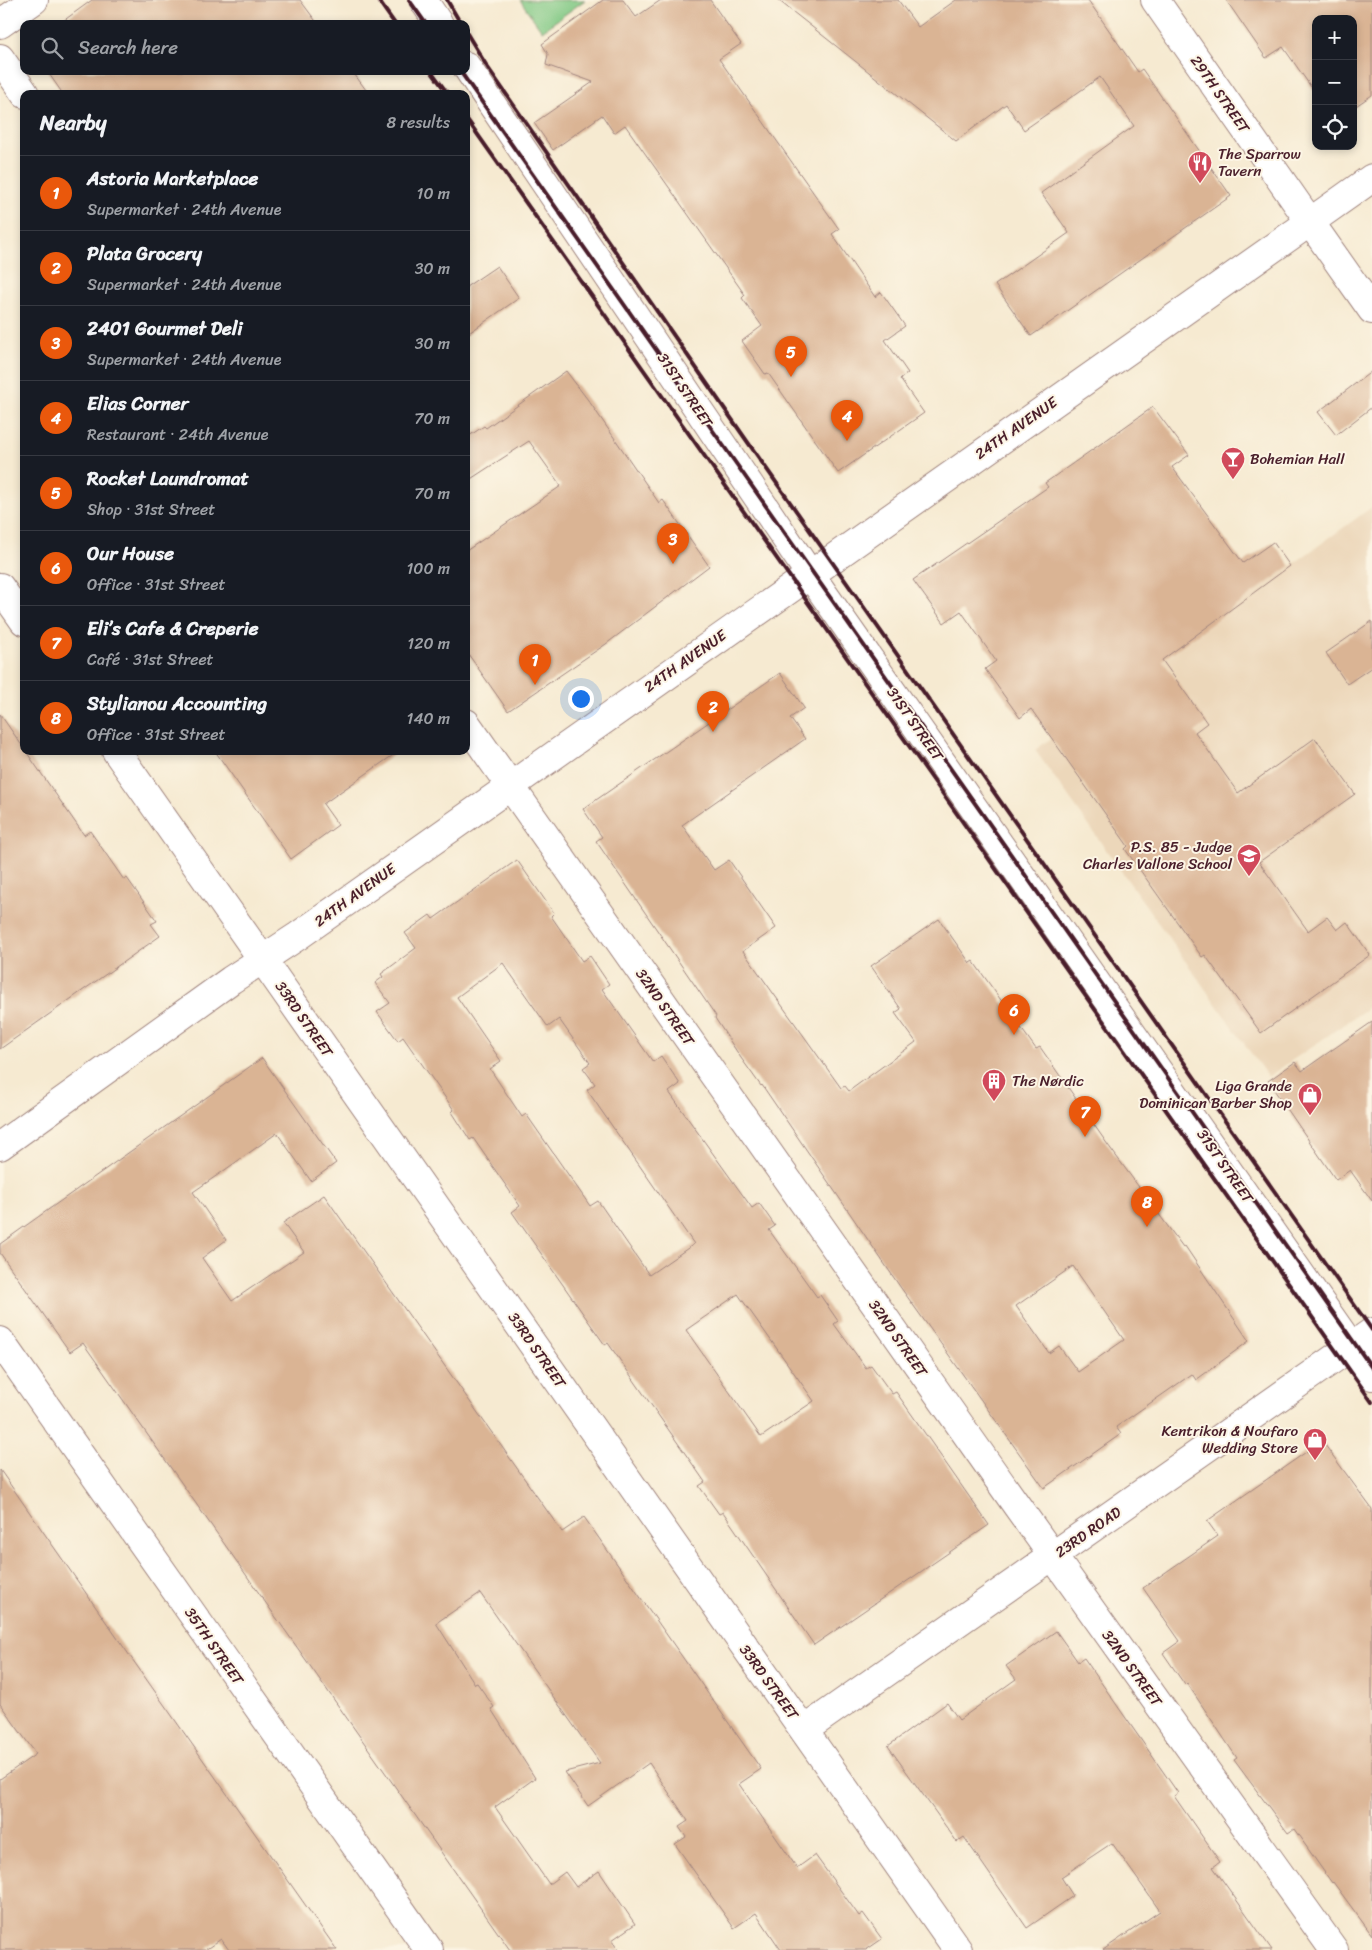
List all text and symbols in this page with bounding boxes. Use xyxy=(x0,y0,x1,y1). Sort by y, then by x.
map controls xyxy=(1312,15,1357,150)
button: + xyxy=(1312,15,1357,60)
search box xyxy=(20,20,470,75)
text: Search here xyxy=(78,31,178,64)
icon: search xyxy=(38,34,66,62)
street label: 29TH STREET xyxy=(1183,50,1257,140)
button: − xyxy=(1312,60,1357,105)
text: Nearby xyxy=(40,104,106,142)
button: locate xyxy=(1312,105,1357,150)
text: 8 results xyxy=(387,108,450,137)
place label: The Sparrow Tavern xyxy=(1218,141,1301,184)
restaurant icon: The Sparrow Tavern xyxy=(1187,150,1213,184)
text: Astoria Marketplace xyxy=(87,162,258,195)
text: 1 xyxy=(53,179,59,208)
text: 10 m xyxy=(417,179,450,208)
text: Supermarket · 24th Avenue xyxy=(87,195,281,224)
text: Plata Grocery xyxy=(87,237,202,270)
text: 2 xyxy=(51,254,61,283)
text: 30 m xyxy=(415,254,450,283)
text: Supermarket · 24th Avenue xyxy=(87,270,281,299)
text: 2401 Gourmet Deli xyxy=(87,312,243,345)
text: 3 xyxy=(52,329,60,358)
text: 30 m xyxy=(415,329,450,358)
pin: 5 xyxy=(775,336,807,377)
text: Supermarket · 24th Avenue xyxy=(87,345,281,374)
street label: 31ST STREET xyxy=(650,347,721,434)
text: Elias Corner xyxy=(87,387,188,420)
street label: 24TH AVENUE xyxy=(969,389,1064,466)
pin: 4 xyxy=(831,400,863,441)
text: 4 xyxy=(51,404,61,433)
text: 70 m xyxy=(414,404,450,433)
text: Restaurant · 24th Avenue xyxy=(87,420,269,449)
bar icon: Bohemian Hall xyxy=(1220,446,1246,480)
place label: Bohemian Hall xyxy=(1250,446,1345,472)
text: Rocket Laundromat xyxy=(87,462,249,495)
text: 5 xyxy=(51,479,61,508)
text: 70 m xyxy=(414,479,450,508)
text: Shop · 31st Street xyxy=(87,495,215,524)
pin: 3 xyxy=(657,523,689,564)
text: Our House xyxy=(87,537,174,570)
text: 6 xyxy=(51,554,61,583)
text: 100 m xyxy=(406,554,450,583)
text: Office · 31st Street xyxy=(87,570,225,599)
text: Eli’s Cafe & Creperie xyxy=(87,612,258,645)
street label: 24TH AVENUE xyxy=(638,622,733,699)
text: 7 xyxy=(51,629,61,658)
text: 120 m xyxy=(407,629,450,658)
pin: 1 xyxy=(519,644,551,685)
text: Café · 31st Street xyxy=(87,645,214,674)
street label: 31ST STREET xyxy=(880,682,951,768)
your location xyxy=(568,686,594,712)
text: Stylianou Accounting xyxy=(87,687,267,720)
pin: 2 xyxy=(697,691,729,732)
text: 8 xyxy=(51,704,61,733)
text: 140 m xyxy=(407,704,450,733)
text: Office · 31st Street xyxy=(87,720,225,749)
place label: P.S. 85 - Judge Charles Vallone School xyxy=(1083,834,1233,877)
school or university icon: P.S. 85 - Judge Charles Vallone School xyxy=(1236,843,1262,877)
street label: 24TH AVENUE xyxy=(308,855,403,934)
street label: 32ND STREET xyxy=(629,963,702,1052)
street label: 33RD STREET xyxy=(268,976,341,1064)
pin: 6 xyxy=(998,994,1030,1035)
building icon: The Nørdic xyxy=(981,1068,1007,1102)
place label: The Nørdic xyxy=(1012,1068,1084,1094)
place label: Liga Grande Dominican Barber Shop xyxy=(1139,1073,1292,1116)
shop icon: Liga Grande Dominican Barber Shop xyxy=(1297,1082,1323,1116)
pin: 7 xyxy=(1069,1096,1101,1137)
street label: 31ST STREET xyxy=(1190,1124,1261,1210)
pin: 8 xyxy=(1131,1186,1163,1227)
street label: 32ND STREET xyxy=(862,1294,935,1383)
street label: 33RD STREET xyxy=(501,1307,574,1395)
place label: Kentrikon & Noufaro Wedding Store xyxy=(1161,1418,1298,1461)
shop icon: Kentrikon & Noufaro Wedding Store xyxy=(1302,1427,1328,1461)
street label: 23RD ROAD xyxy=(1049,1499,1127,1565)
street label: 35TH STREET xyxy=(178,1602,251,1692)
street label: 32ND STREET xyxy=(1095,1624,1170,1713)
street label: 33RD STREET xyxy=(733,1639,806,1726)

